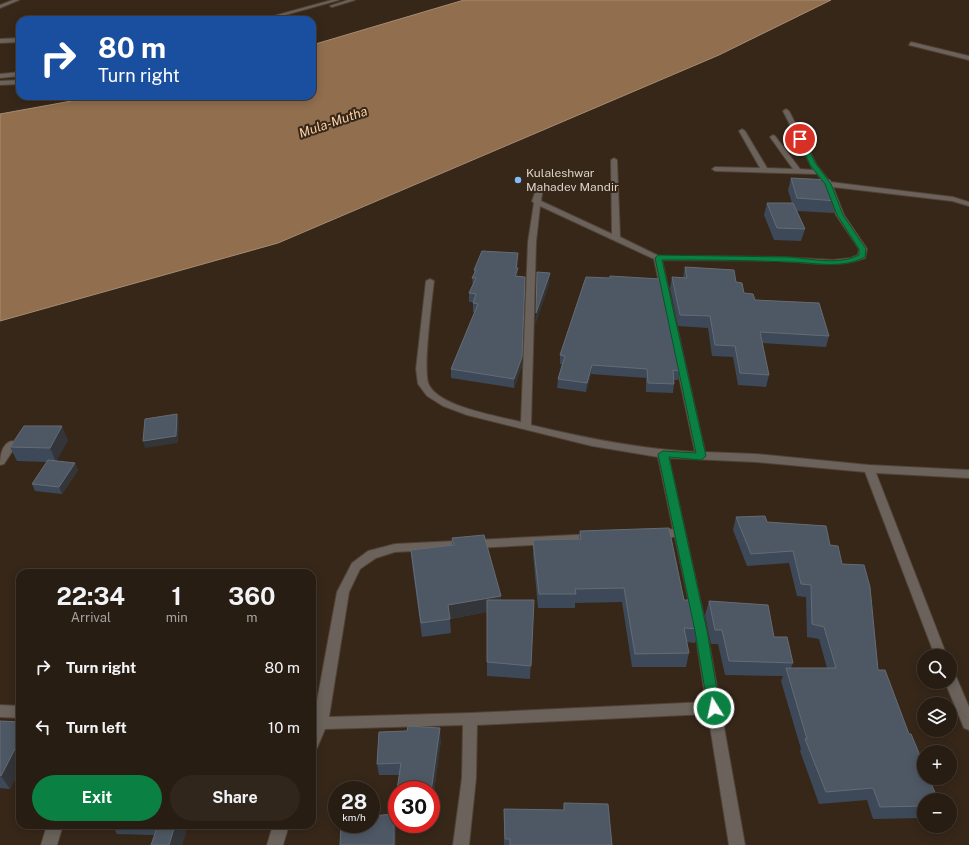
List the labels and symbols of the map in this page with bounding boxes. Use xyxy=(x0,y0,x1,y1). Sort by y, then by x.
water label: Mula-Mutha xyxy=(297,103,369,141)
pin xyxy=(783,122,817,156)
place label: Kulaleshwar Mahadev Mandir xyxy=(526,166,619,194)
marker: Kulaleshwar Mahadev Mandir xyxy=(513,175,523,185)
position arrow xyxy=(693,687,735,729)
speed limit sign: 30 xyxy=(388,781,440,833)

